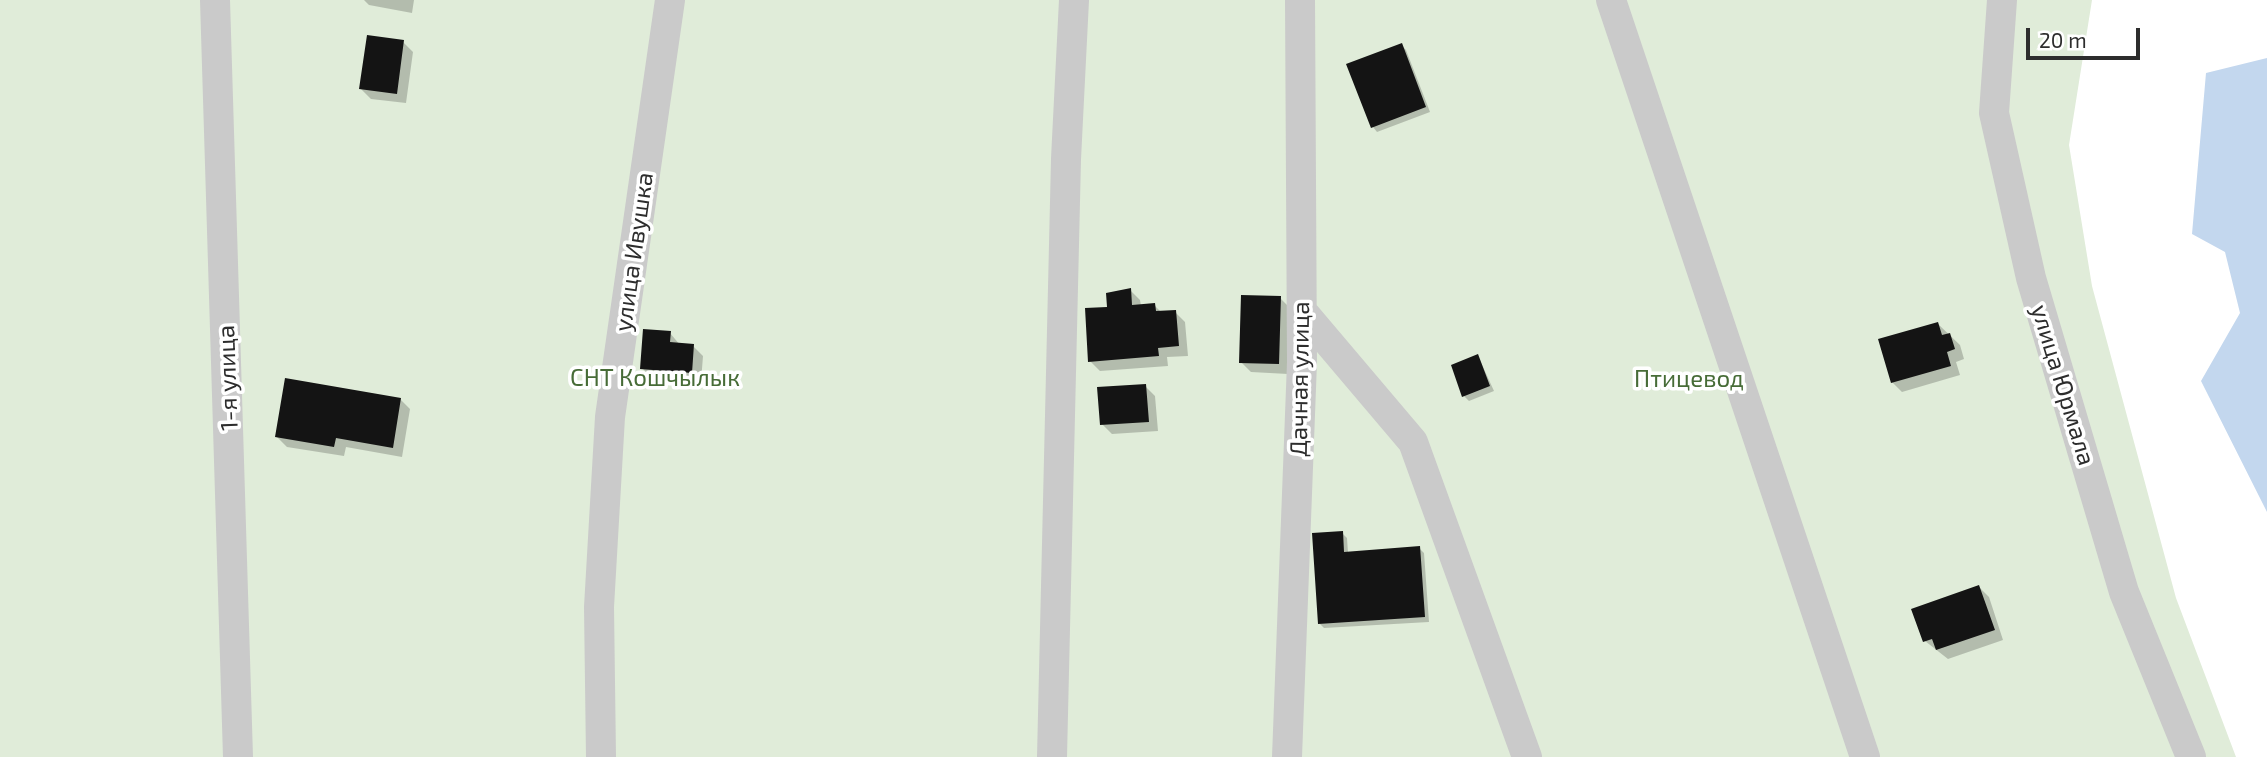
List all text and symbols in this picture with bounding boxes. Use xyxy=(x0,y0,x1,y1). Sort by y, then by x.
scale bar xyxy=(2029,14,2143,58)
text: 20 m xyxy=(2039,27,2087,52)
street label: улица Ивушка xyxy=(609,171,659,333)
street label: Дачная улица xyxy=(1284,301,1316,457)
street label: улица Юрмала xyxy=(2025,301,2101,469)
street label: 1-я улица xyxy=(212,325,244,431)
park label: СНТ Кошчылык xyxy=(570,364,740,392)
park label: Птицевод xyxy=(1634,365,1744,393)

